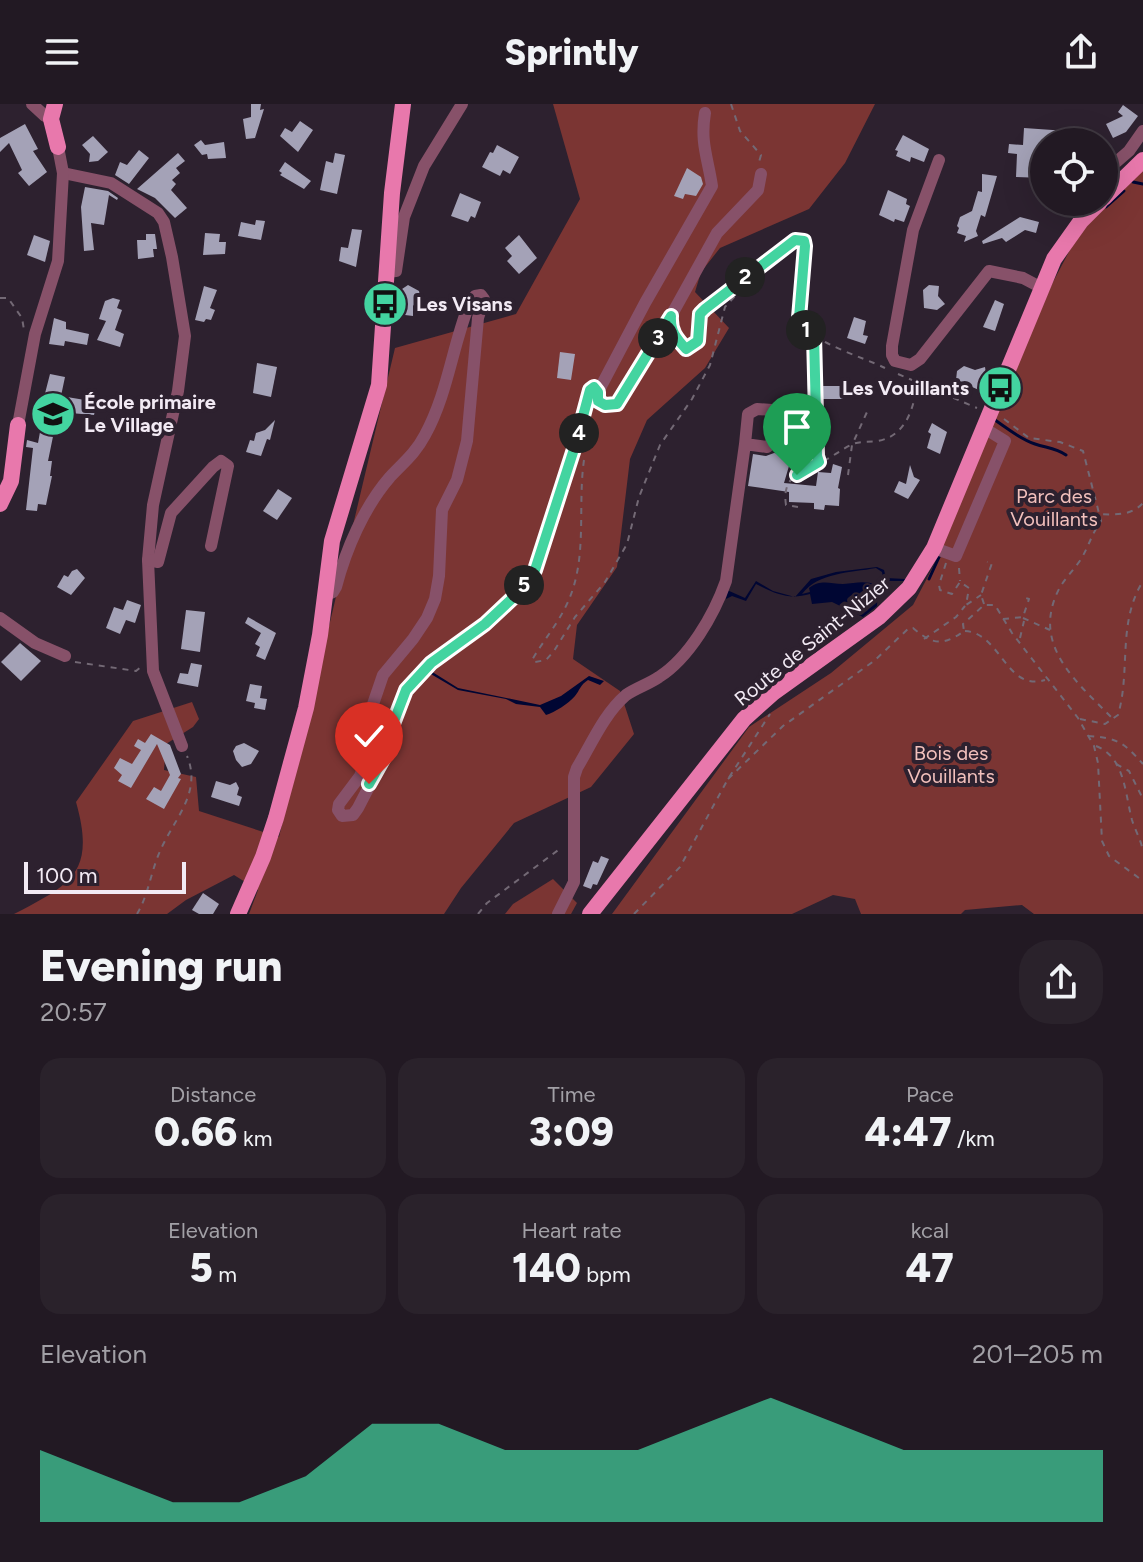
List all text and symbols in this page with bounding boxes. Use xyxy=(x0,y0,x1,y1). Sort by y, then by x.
icon: menu xyxy=(40,30,84,74)
icon: share xyxy=(1059,30,1103,74)
text: Sprintly xyxy=(504,31,639,74)
map controls xyxy=(1030,128,1118,216)
button: locate xyxy=(1030,128,1118,216)
pin: 2 xyxy=(725,257,765,297)
text: 2 xyxy=(739,263,751,290)
bus stop icon: Les Visans xyxy=(361,280,409,328)
place label: Les Visans xyxy=(416,292,512,316)
pin: 1 xyxy=(786,310,826,350)
text: 1 xyxy=(801,316,811,343)
pin: 3 xyxy=(638,318,678,358)
text: 3 xyxy=(652,324,664,351)
bus stop icon: Les Vouillants xyxy=(976,364,1024,412)
place label: Les Vouillants xyxy=(842,376,969,400)
school or university icon: École primaire Le Village xyxy=(29,390,77,438)
place label: École primaire Le Village xyxy=(84,390,216,437)
pin xyxy=(763,393,831,475)
icon: arrive xyxy=(775,405,819,449)
pin: 4 xyxy=(559,413,599,453)
text: 4 xyxy=(572,419,586,446)
park label: Parc des Vouillants xyxy=(1010,484,1098,531)
pin: 5 xyxy=(504,565,544,605)
text: 5 xyxy=(518,571,530,598)
street label: Route de Saint-Nizier xyxy=(730,571,895,711)
pin xyxy=(335,702,403,784)
icon: check xyxy=(347,714,391,758)
park label: Bois des Vouillants xyxy=(907,741,995,788)
scale bar xyxy=(24,858,186,894)
text: 100 m xyxy=(36,862,97,889)
text: Evening run xyxy=(40,939,282,992)
button: share xyxy=(1019,940,1103,1024)
text: 20:57 xyxy=(40,996,107,1028)
text: Distance xyxy=(170,1081,256,1108)
text: Time xyxy=(548,1081,595,1108)
text: Pace xyxy=(906,1081,954,1108)
text: 0.66 xyxy=(154,1108,238,1156)
text: 3:09 xyxy=(529,1108,614,1156)
text: 4:47 xyxy=(865,1108,951,1156)
text: km xyxy=(238,1125,272,1152)
text: /km xyxy=(951,1125,995,1152)
text: Elevation xyxy=(168,1217,258,1244)
text: Heart rate xyxy=(522,1217,621,1244)
text: kcal xyxy=(911,1217,949,1244)
text: 5 xyxy=(189,1244,213,1292)
text: 140 xyxy=(512,1244,581,1292)
text: 47 xyxy=(906,1244,954,1292)
text: m xyxy=(213,1261,237,1288)
text: bpm xyxy=(581,1261,631,1288)
text: Elevation xyxy=(40,1338,147,1370)
text: 201–205 m xyxy=(972,1338,1103,1370)

